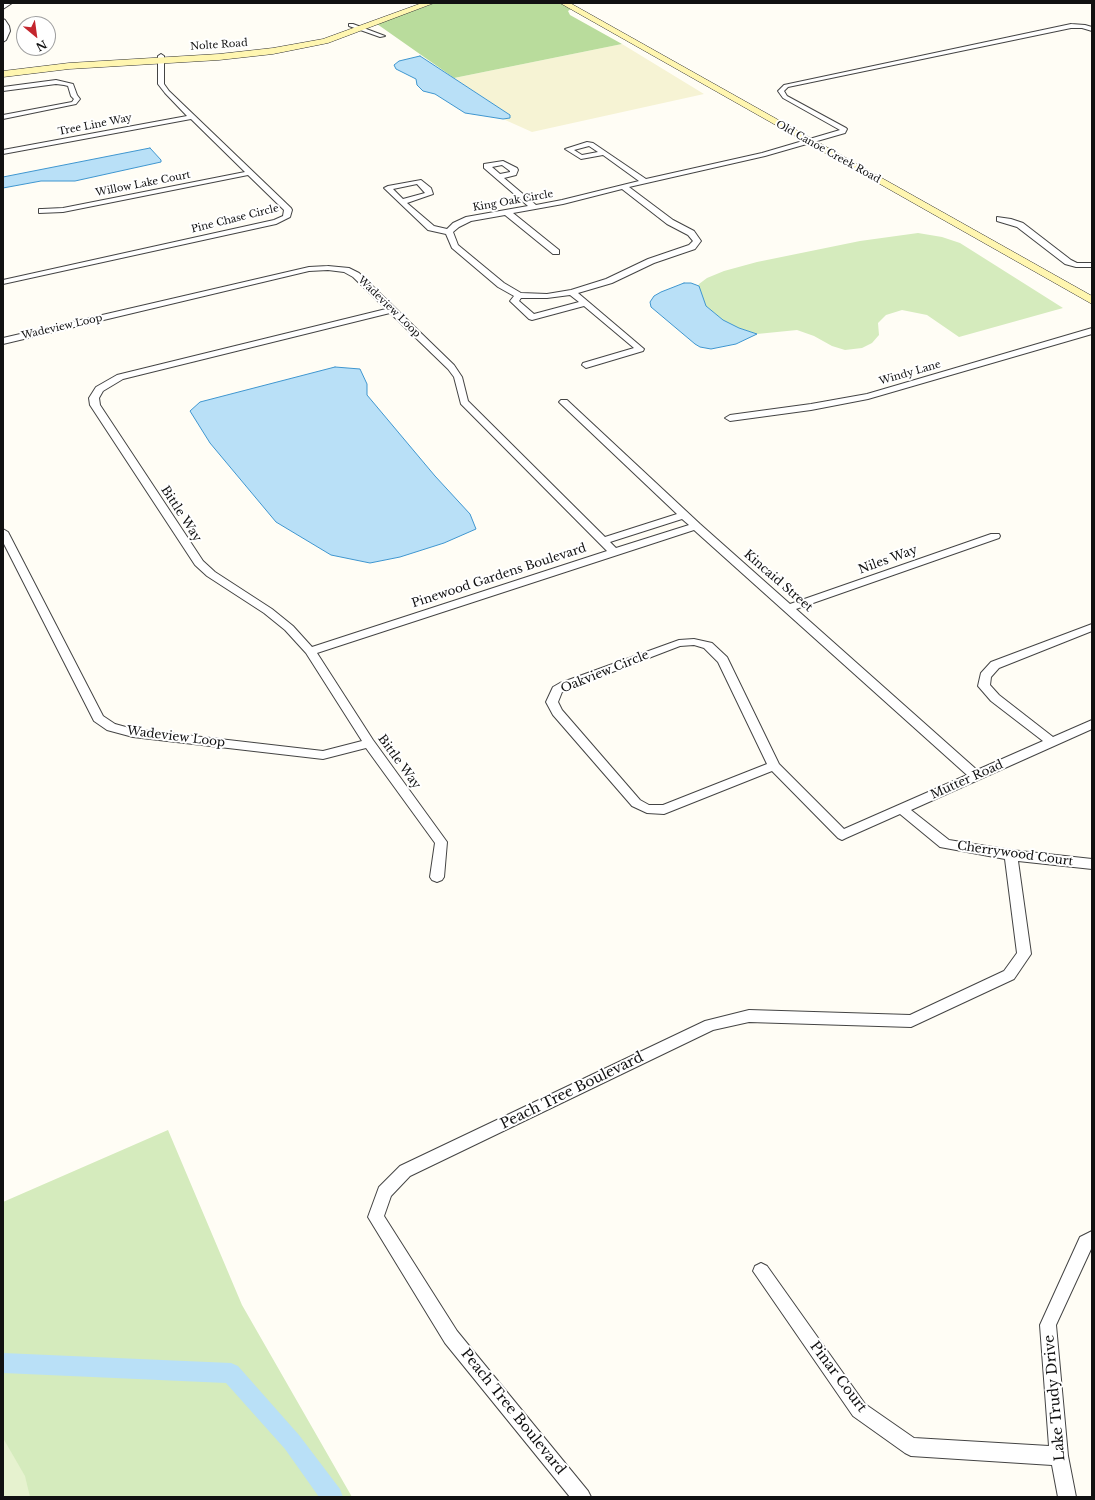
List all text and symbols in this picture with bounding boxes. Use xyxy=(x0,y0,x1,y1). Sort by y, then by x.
north arrow xyxy=(16,16,56,56)
text: N xyxy=(33,37,49,54)
street label: Nolte Road xyxy=(190,37,248,53)
street label: Tree Line Way xyxy=(57,112,133,138)
street label: Old Canoe Creek Road xyxy=(774,118,882,186)
street label: Willow Lake Court xyxy=(95,169,191,199)
street label: King Oak Circle xyxy=(472,188,554,214)
street label: Pine Chase Circle xyxy=(190,202,280,236)
street label: Wadeview Loop xyxy=(355,274,423,340)
street label: Wadeview Loop xyxy=(21,312,103,342)
street label: Windy Lane xyxy=(878,359,942,387)
street label: Bittle Way xyxy=(158,483,204,545)
street label: Pinewood Gardens Boulevard xyxy=(410,541,588,611)
street label: Niles Way xyxy=(857,543,919,577)
street label: Kincaid Street xyxy=(741,547,815,615)
street label: Oakview Circle xyxy=(559,648,651,696)
street label: Wadeview Loop xyxy=(126,724,226,750)
street label: Bittle Way xyxy=(374,732,424,792)
street label: Mutter Road xyxy=(928,758,1006,802)
street label: Cherrywood Court xyxy=(956,839,1074,869)
street label: Peach Tree Boulevard xyxy=(498,1049,646,1133)
street label: Lake Trudy Drive xyxy=(1041,1334,1069,1462)
street label: Pinar Court xyxy=(806,1338,870,1416)
street label: Peach Tree Boulevard xyxy=(457,1346,569,1478)

